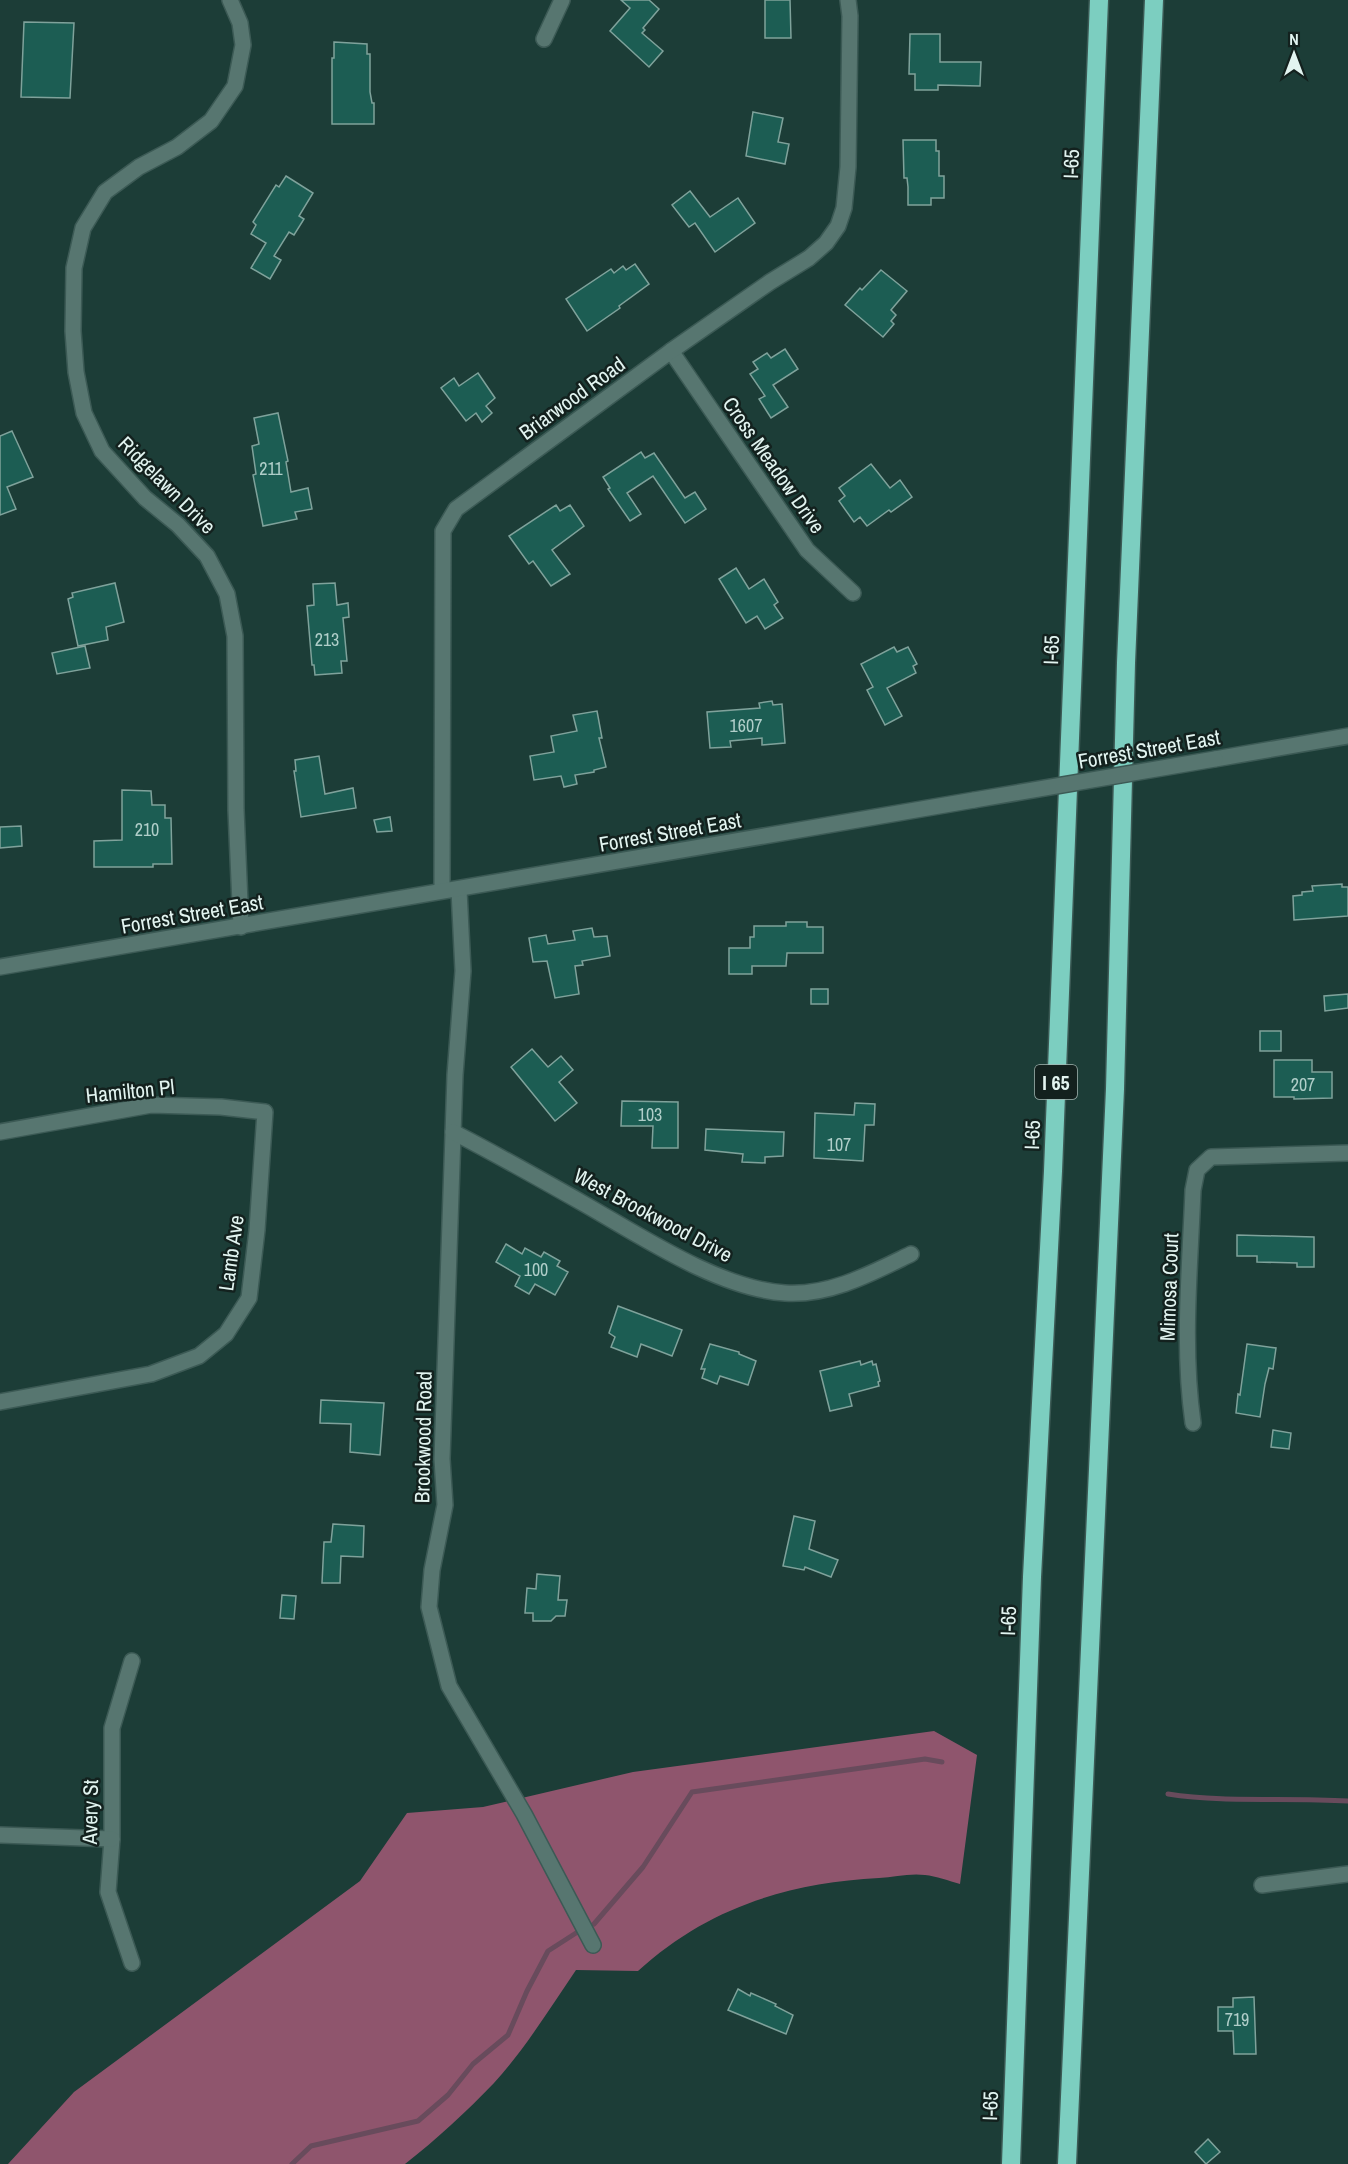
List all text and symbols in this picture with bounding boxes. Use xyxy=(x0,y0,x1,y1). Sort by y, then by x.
north arrow xyxy=(1264,24,1324,84)
text: N xyxy=(1289,28,1299,50)
street label: I-65 xyxy=(1056,149,1086,179)
street label: Briarwood Road xyxy=(513,350,631,446)
street label: Cross Meadow Drive xyxy=(716,391,832,539)
street label: Ridgelawn Drive xyxy=(112,430,222,540)
house number: 211 xyxy=(259,456,284,481)
house number: 213 xyxy=(315,627,339,652)
street label: I-65 xyxy=(1036,635,1066,665)
house number: 1607 xyxy=(730,713,762,738)
street label: Forrest Street East xyxy=(1076,722,1222,776)
street label: Forrest Street East xyxy=(597,805,743,859)
house number: 210 xyxy=(135,817,159,842)
street label: Forrest Street East xyxy=(119,887,265,941)
road number: I 65 xyxy=(1035,1065,1077,1099)
street label: Hamilton Pl xyxy=(84,1072,176,1110)
house number: 207 xyxy=(1291,1072,1315,1097)
house number: 103 xyxy=(638,1102,662,1127)
street label: I-65 xyxy=(1017,1120,1047,1150)
house number: 107 xyxy=(827,1132,851,1157)
street label: West Brookwood Drive xyxy=(569,1161,737,1269)
street label: Lamb Ave xyxy=(211,1213,251,1293)
street label: Mimosa Court xyxy=(1153,1232,1185,1342)
house number: 100 xyxy=(524,1257,548,1282)
street label: Brookwood Road xyxy=(407,1371,439,1503)
street label: I-65 xyxy=(993,1606,1023,1636)
street label: Avery St xyxy=(75,1779,105,1846)
house number: 719 xyxy=(1225,2007,1249,2032)
street label: I-65 xyxy=(975,2091,1005,2121)

